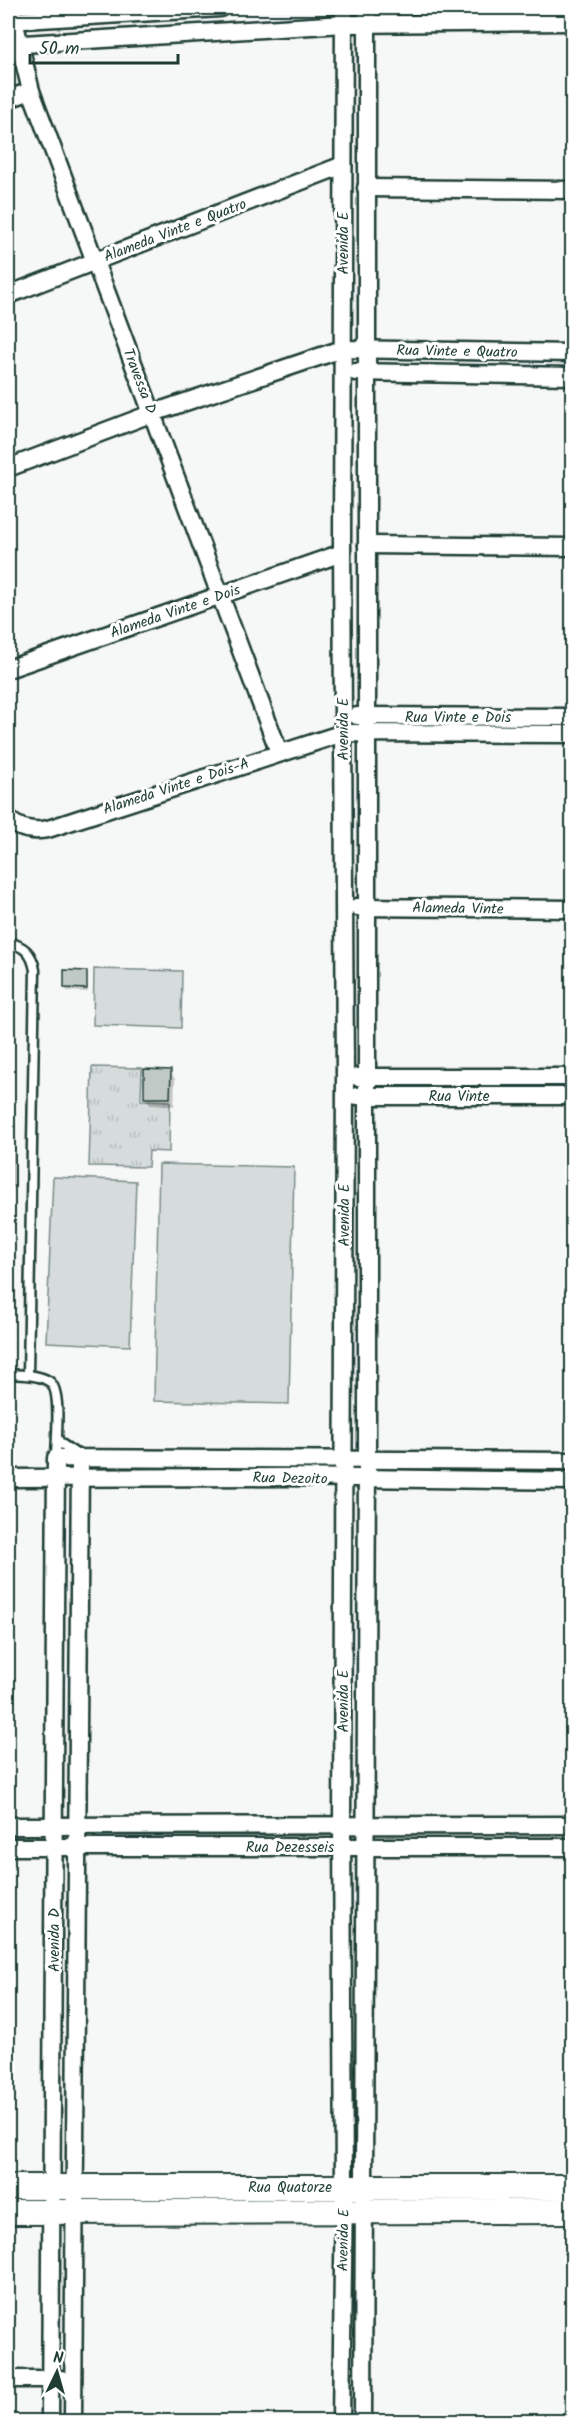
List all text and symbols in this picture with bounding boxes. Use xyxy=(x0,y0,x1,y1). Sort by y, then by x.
scale bar xyxy=(30,27,178,65)
text: 50 m xyxy=(39,35,79,64)
street label: Alameda Vinte e Quatro xyxy=(100,193,251,269)
street label: Avenida E xyxy=(332,210,356,275)
street label: Rua Vinte e Quatro xyxy=(396,339,518,365)
street label: Travessa D xyxy=(116,345,163,418)
street label: Alameda Vinte e Dois xyxy=(107,578,244,645)
street label: Avenida E xyxy=(332,696,356,761)
street label: Rua Vinte e Dois xyxy=(405,706,512,730)
street label: Alameda Vinte e Dois-A xyxy=(100,752,252,822)
street label: Alameda Vinte xyxy=(412,896,504,922)
street label: Rua Vinte xyxy=(428,1085,490,1109)
street label: Avenida E xyxy=(333,1182,357,1247)
street label: Rua Dezoito xyxy=(252,1466,328,1492)
street label: Avenida E xyxy=(332,1668,356,1733)
street label: Rua Dezesseis xyxy=(246,1836,335,1860)
street label: Avenida D xyxy=(43,1908,67,1972)
street label: Rua Quatorze xyxy=(248,2176,332,2200)
street label: Avenida E xyxy=(331,2207,357,2272)
north arrow xyxy=(27,2342,87,2402)
text: N xyxy=(52,2346,64,2371)

